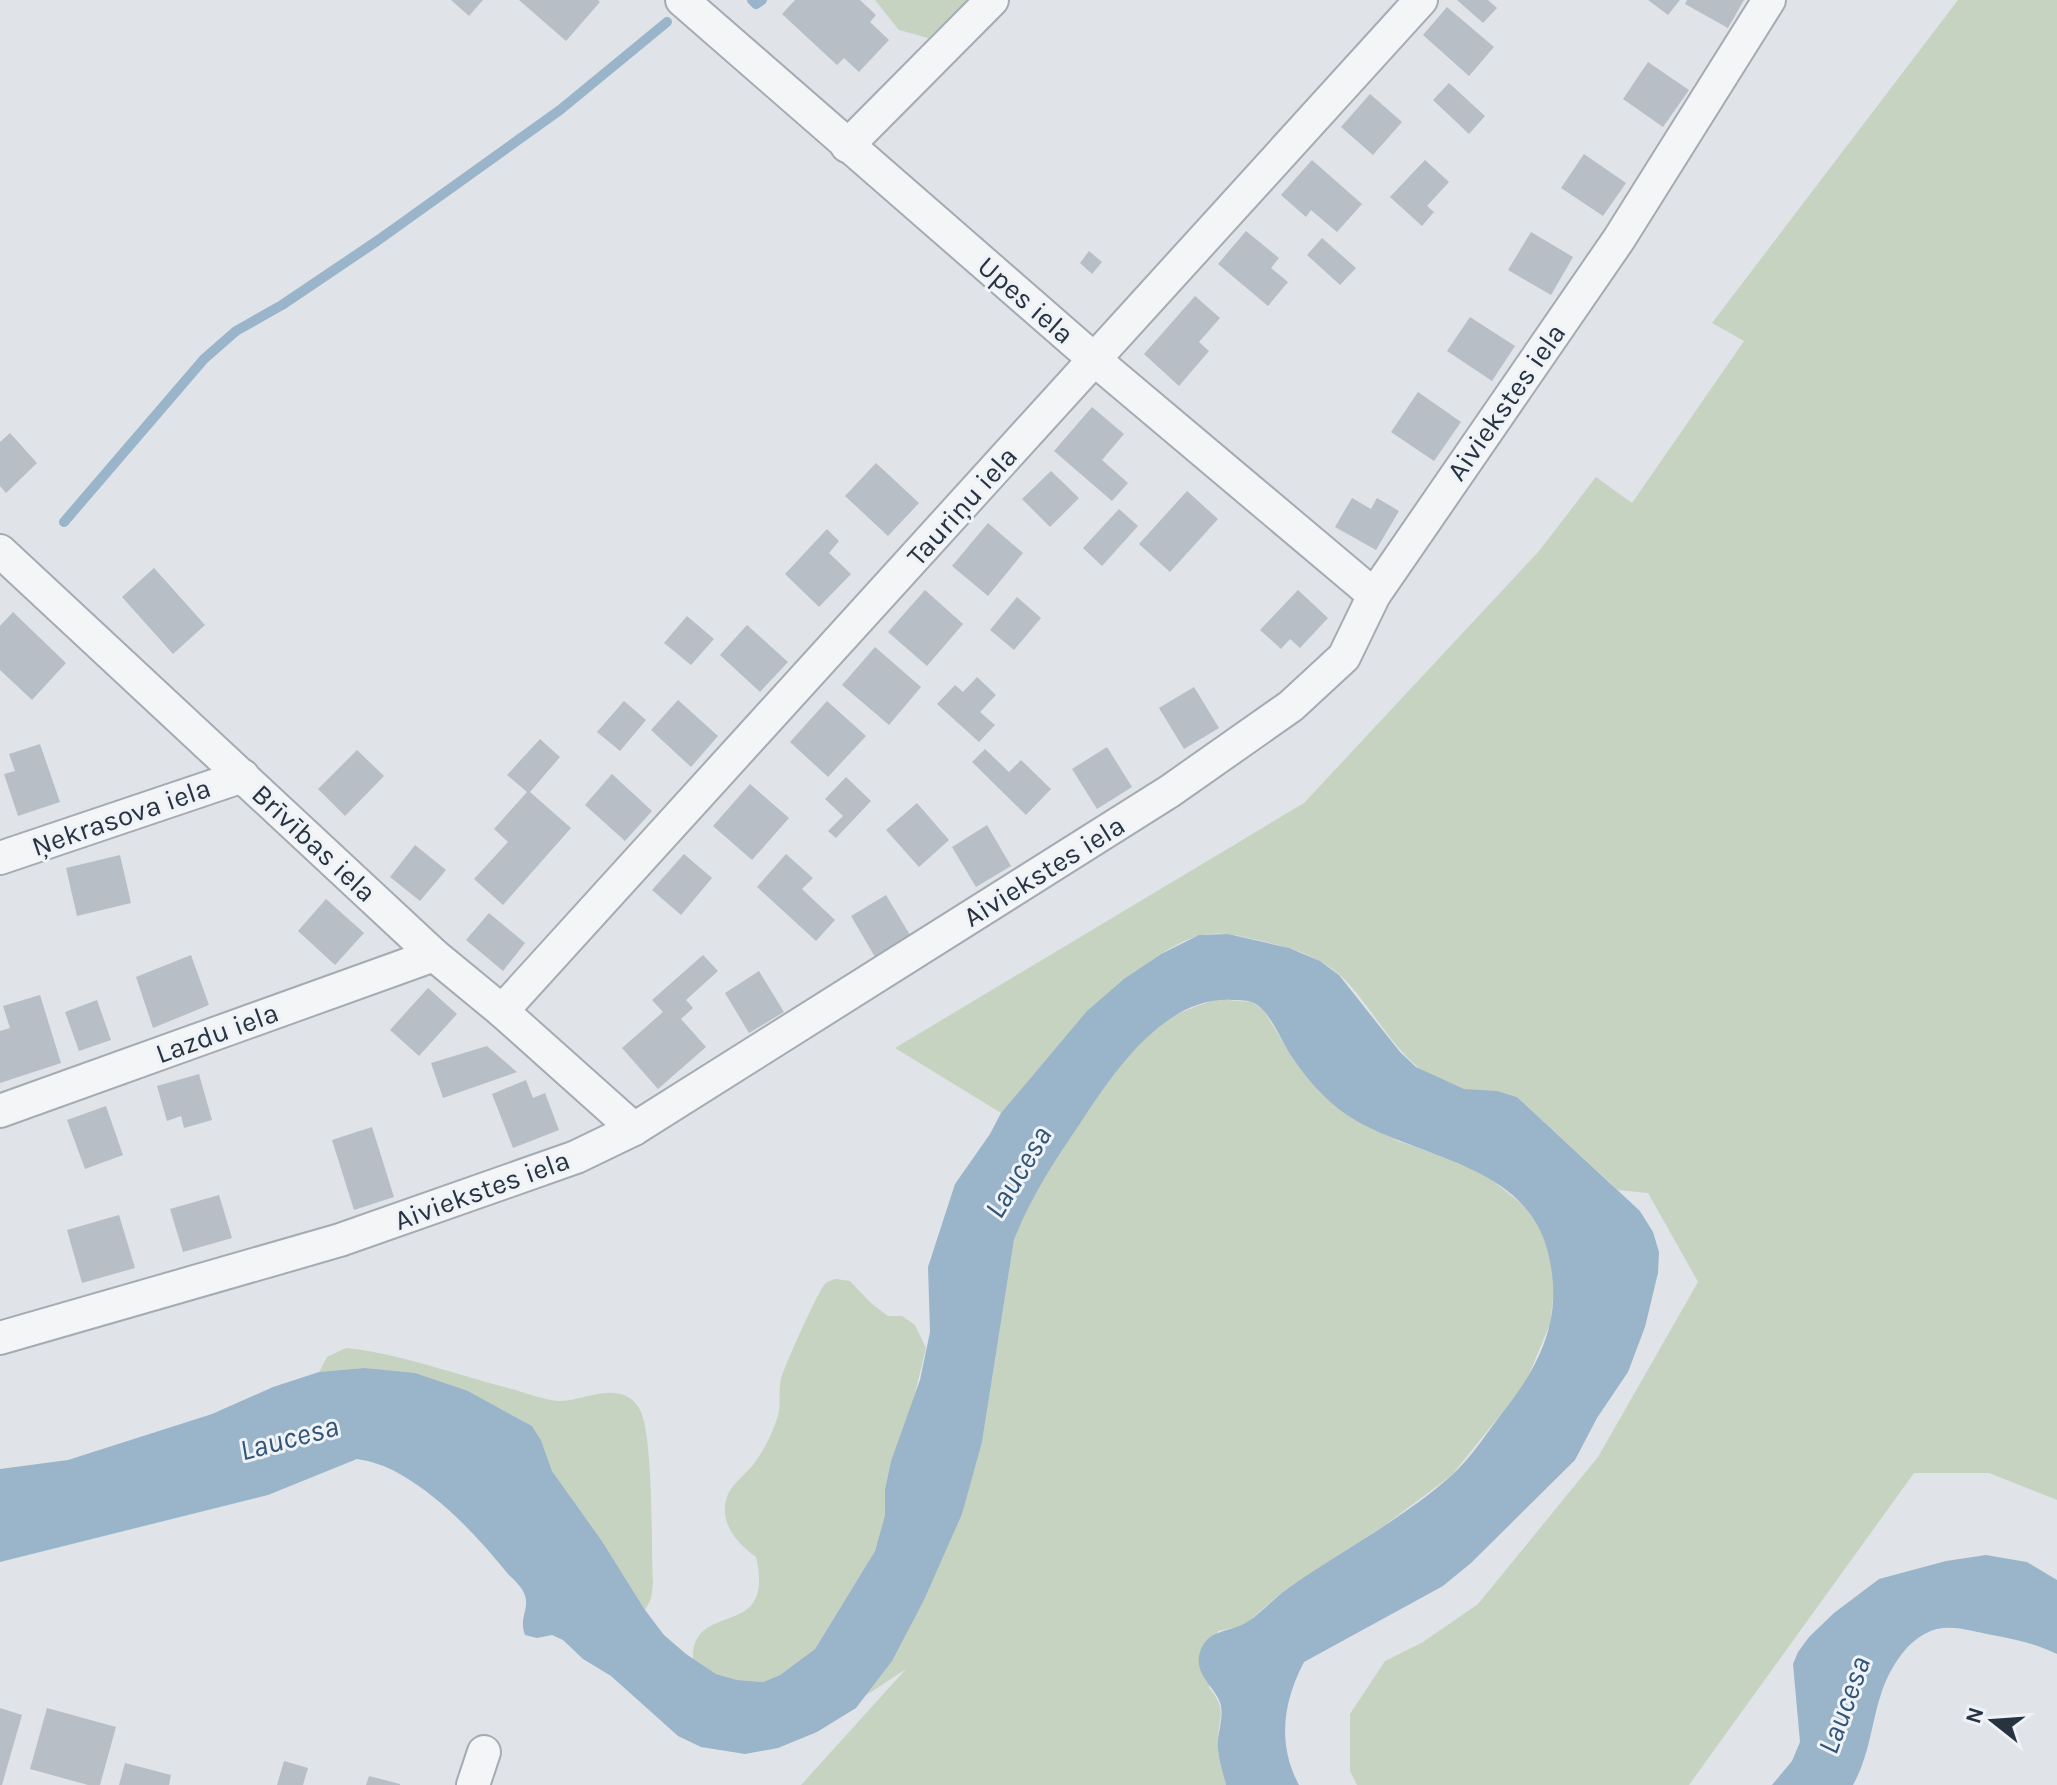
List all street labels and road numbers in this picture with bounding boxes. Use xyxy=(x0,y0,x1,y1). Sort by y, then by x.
street label: Upes iela xyxy=(971,249,1081,351)
street label: Aiviekstes iela xyxy=(1440,317,1572,487)
street label: Tauriņu iela xyxy=(900,440,1024,572)
street label: Ņekrasova iela xyxy=(27,771,215,863)
street label: Brīvības iela xyxy=(245,777,383,909)
street label: Aiviekstes iela xyxy=(957,808,1131,934)
street label: Lazdu iela xyxy=(151,996,283,1070)
street label: Aiviekstes iela xyxy=(390,1143,574,1237)

